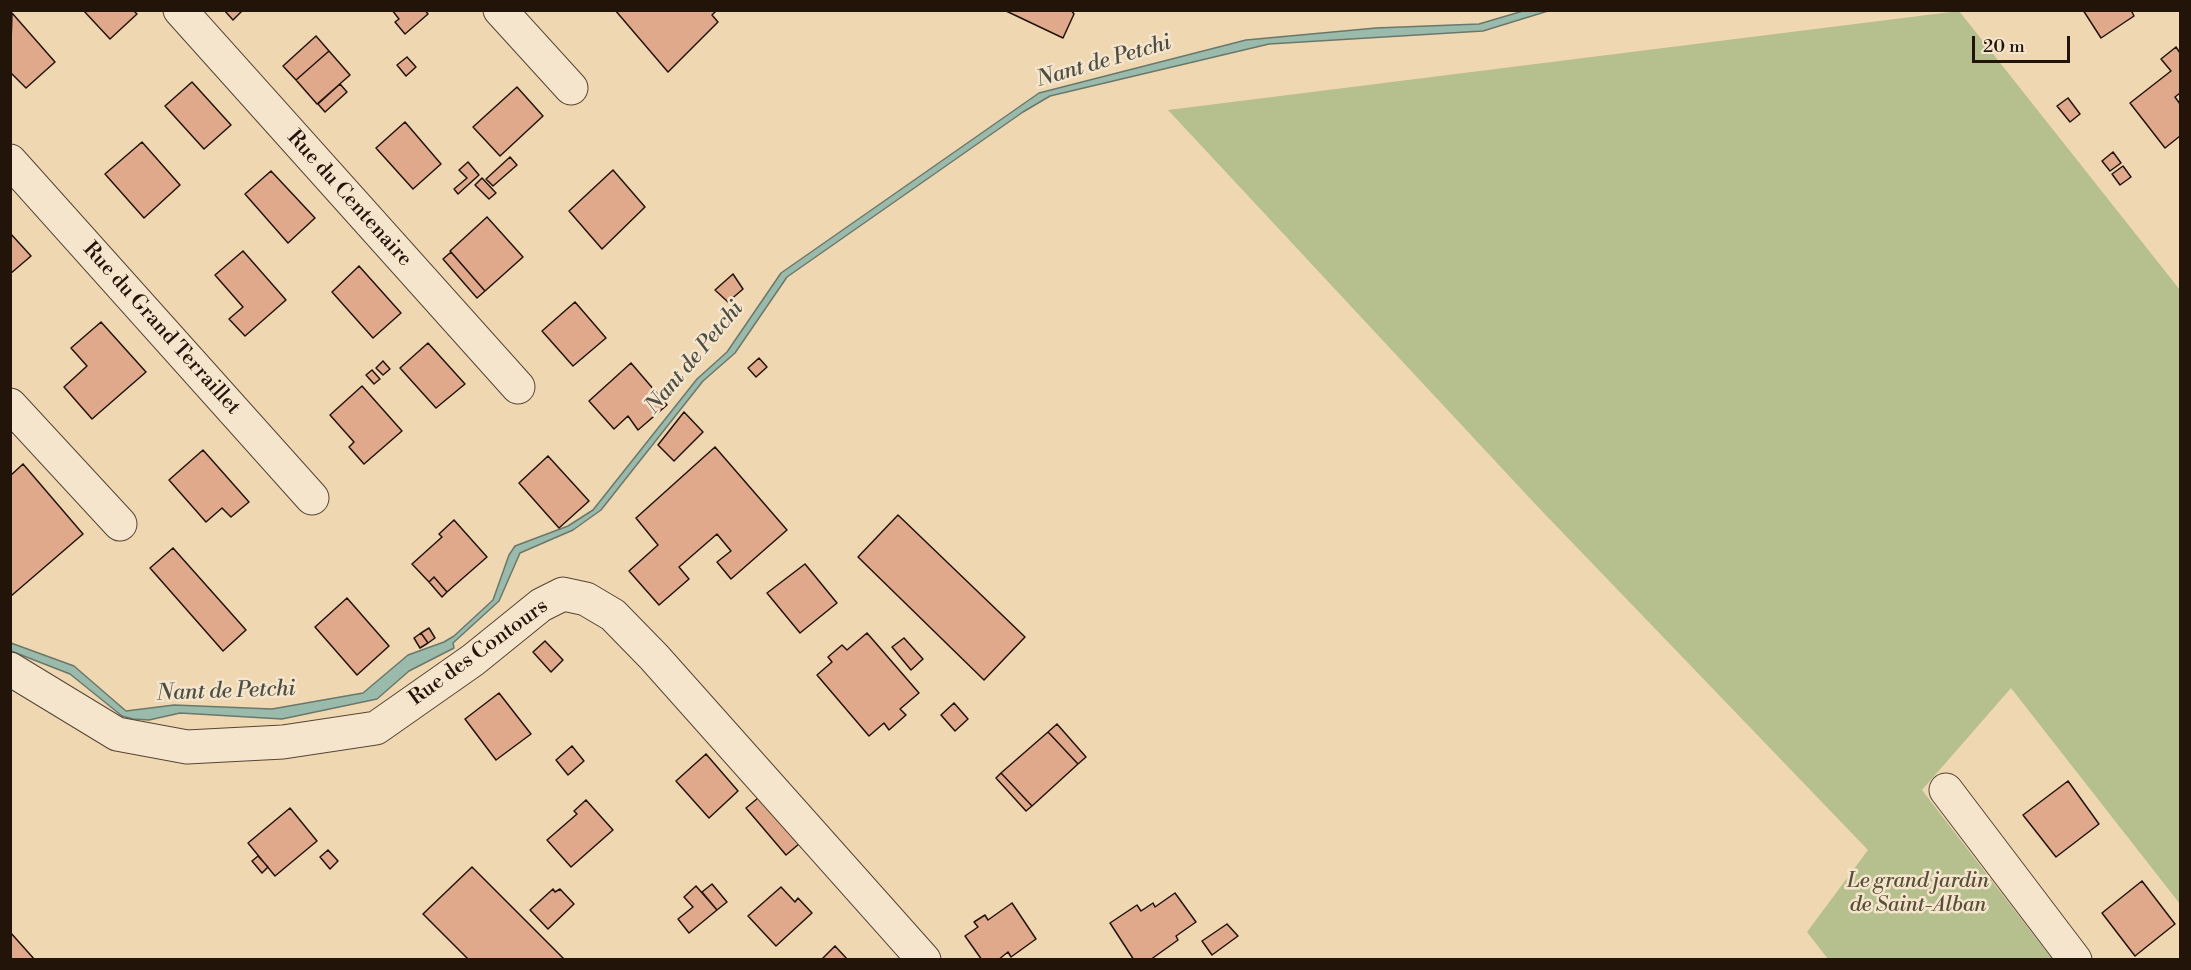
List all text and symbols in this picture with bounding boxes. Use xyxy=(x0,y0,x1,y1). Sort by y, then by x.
scale bar xyxy=(1975,24,2072,62)
water label: Nant de Petchi xyxy=(1034,30,1174,94)
text: 20 m xyxy=(1983,35,2025,58)
street label: Rue du Centenaire xyxy=(281,126,417,272)
street label: Rue du Grand Terraillet xyxy=(77,238,245,420)
water label: Nant de Petchi xyxy=(640,296,750,420)
street label: Rue des Contours xyxy=(405,594,553,712)
water label: Nant de Petchi xyxy=(156,676,296,708)
park label: Le grand jardin de Saint-Alban xyxy=(1847,869,1989,919)

